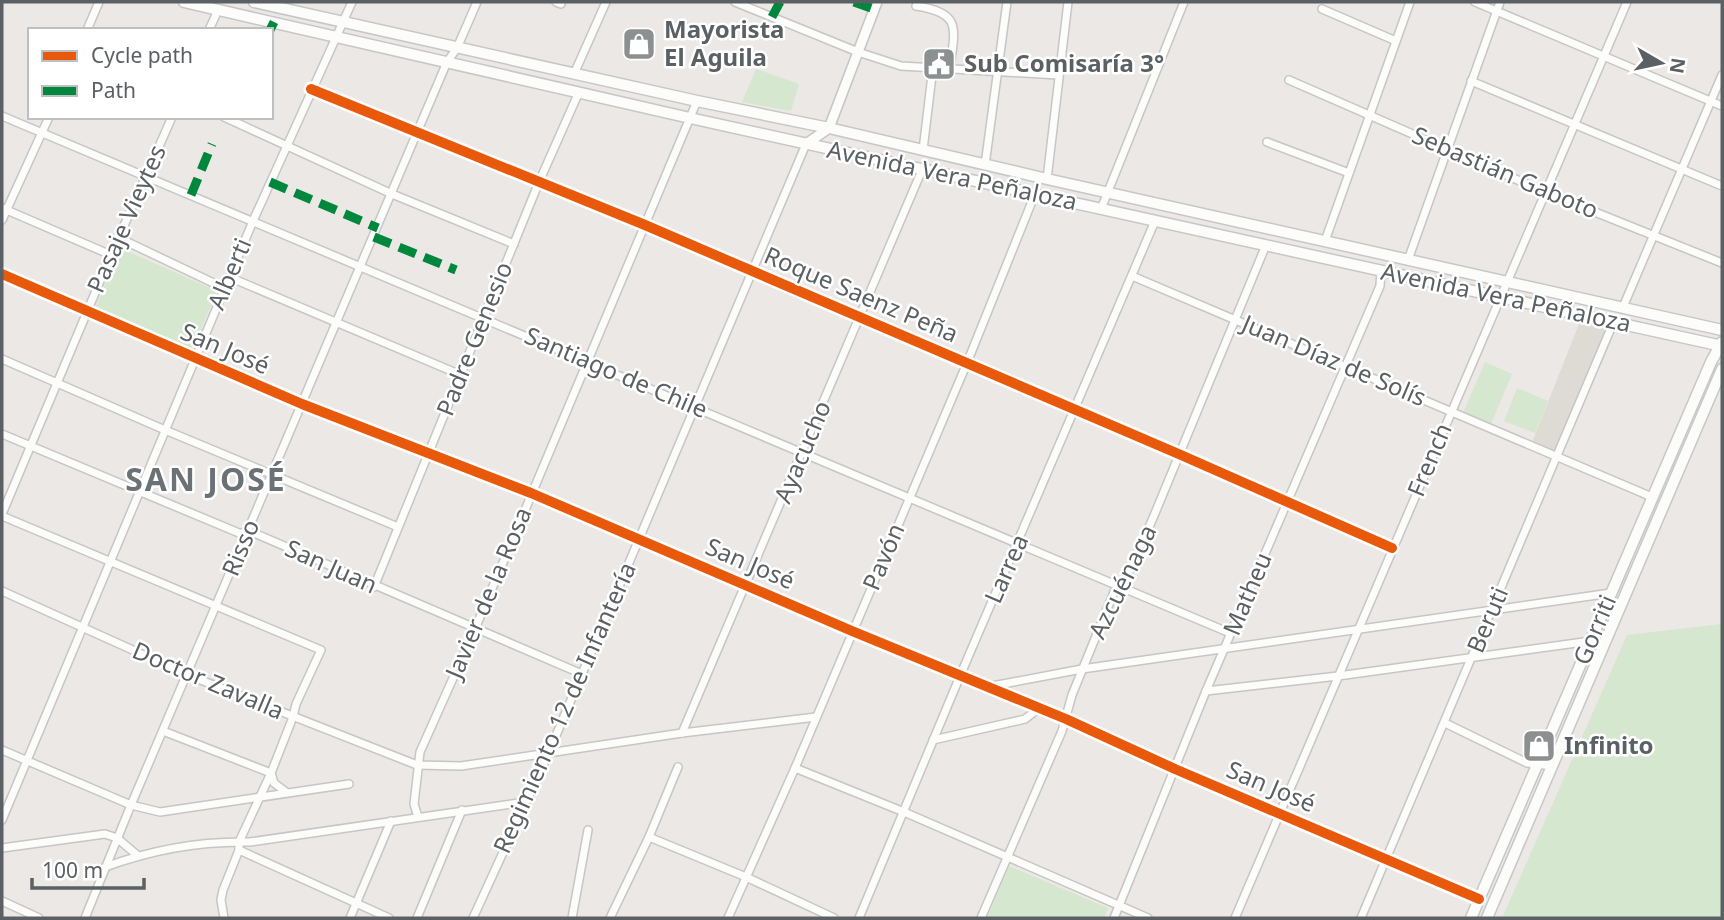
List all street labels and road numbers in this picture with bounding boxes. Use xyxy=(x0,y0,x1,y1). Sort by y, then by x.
street label: Sebastián Gaboto xyxy=(1407,118,1604,226)
street label: Avenida Vera Peñaloza xyxy=(824,132,1080,217)
street label: Pasaje Vieytes xyxy=(78,139,173,297)
street label: Alberti xyxy=(199,233,258,314)
street label: Roque Saenz Peña xyxy=(760,238,964,349)
street label: Avenida Vera Peñaloza xyxy=(1378,254,1634,339)
street label: Padre Genesio xyxy=(428,256,520,420)
street label: Juan Díaz de Solís xyxy=(1236,305,1432,413)
street label: San José xyxy=(176,314,275,381)
street label: Santiago de Chile xyxy=(520,318,713,425)
street label: Ayacucho xyxy=(765,395,838,508)
street label: French xyxy=(1398,418,1459,501)
street label: Javier de la Rosa xyxy=(436,502,539,685)
street label: Risso xyxy=(213,514,266,581)
street label: Pavón xyxy=(854,518,911,595)
street label: Azcuénaga xyxy=(1080,519,1163,644)
street label: San José xyxy=(701,529,800,596)
street label: Larrea xyxy=(976,529,1035,608)
street label: San Juan xyxy=(280,531,383,601)
street label: Matheu xyxy=(1214,547,1279,640)
street label: Regimiento 12 de Infantería xyxy=(484,557,643,858)
street label: Beruti xyxy=(1458,581,1515,658)
street label: Gorriti xyxy=(1564,589,1623,669)
street label: Doctor Zavalla xyxy=(128,633,289,726)
street label: San José xyxy=(1222,752,1321,819)

